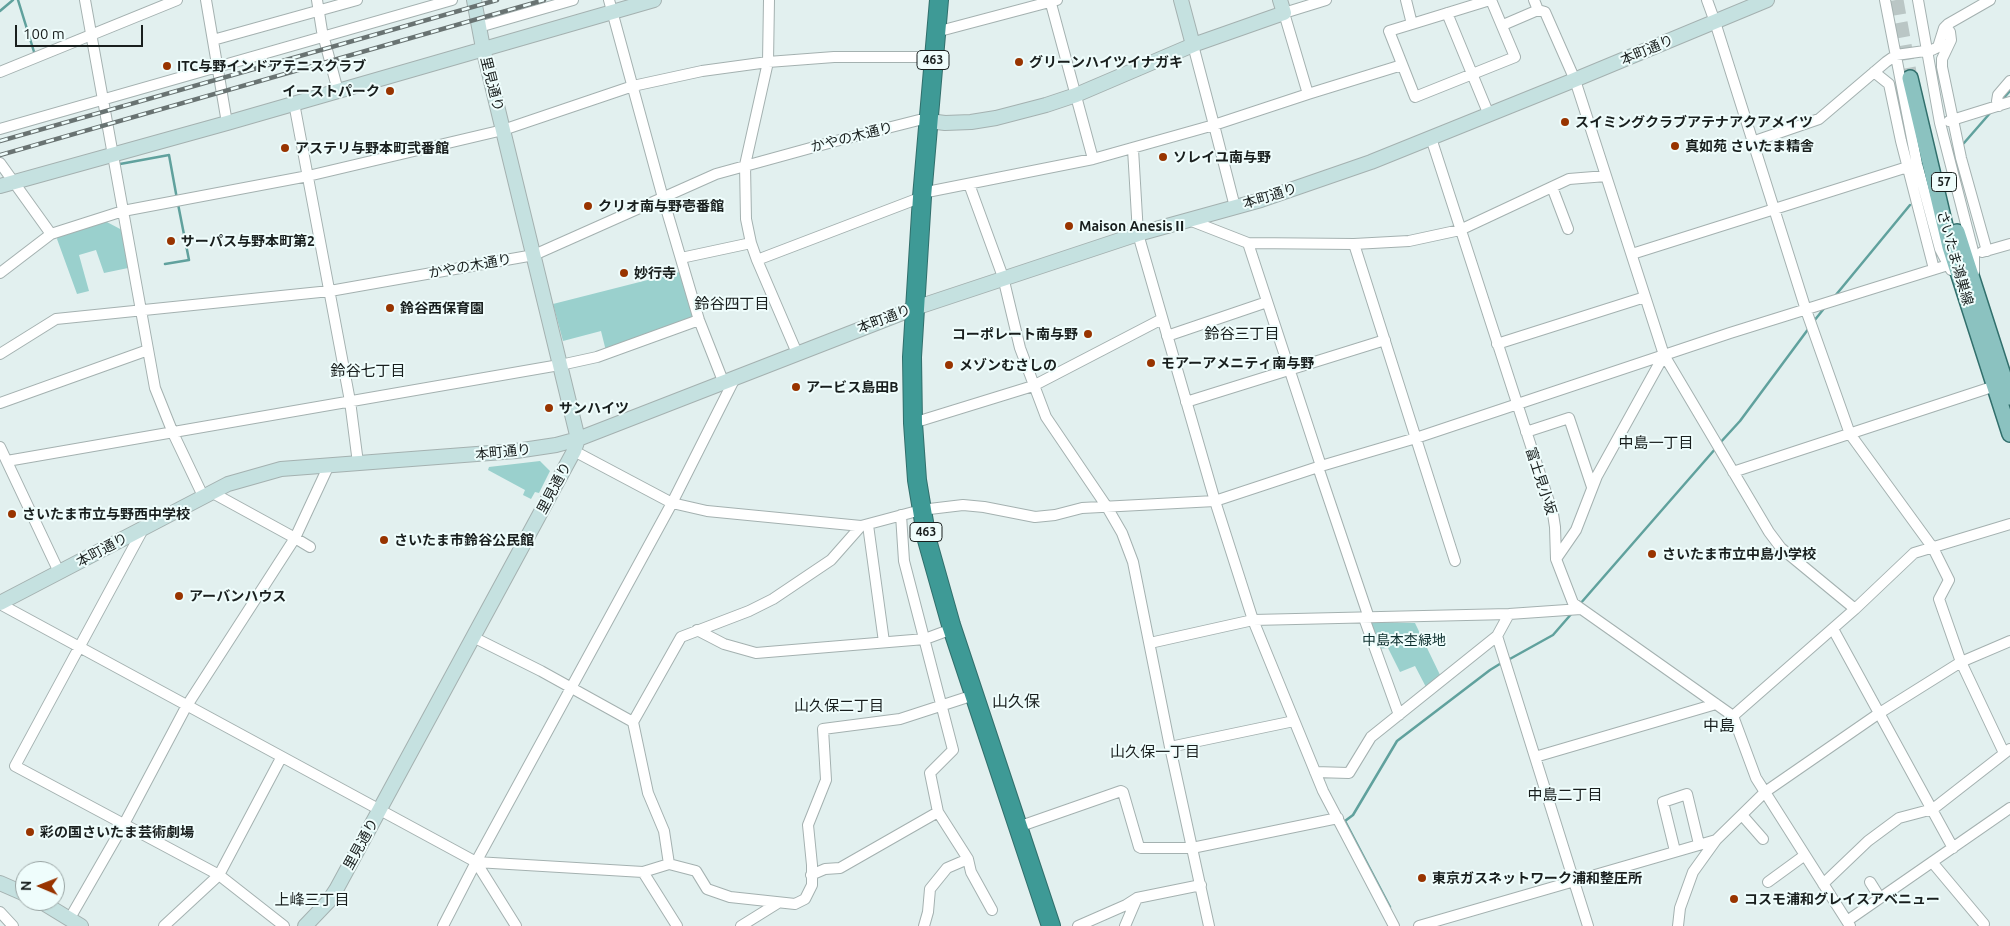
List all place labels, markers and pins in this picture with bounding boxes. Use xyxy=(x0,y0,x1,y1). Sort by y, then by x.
place label: グリーンハイツイナガキ xyxy=(1029,54,1183,70)
marker: グリーンハイツイナガキ xyxy=(1013,56,1025,68)
place label: ITC与野インドアテニスクラブ xyxy=(177,58,366,74)
marker: ITC与野インドアテニスクラブ xyxy=(161,60,173,72)
place label: イーストパーク xyxy=(282,83,380,99)
marker: イーストパーク xyxy=(384,85,396,97)
place label: スイミングクラブアテナアクアメイツ xyxy=(1575,114,1813,130)
marker: スイミングクラブアテナアクアメイツ xyxy=(1559,116,1571,128)
place label: 真如苑 さいたま精舎 xyxy=(1685,138,1814,154)
place label: アステリ与野本町弐番館 xyxy=(295,140,449,156)
marker: 真如苑 さいたま精舎 xyxy=(1669,140,1681,152)
marker: アステリ与野本町弐番館 xyxy=(279,142,291,154)
place label: ソレイユ南与野 xyxy=(1173,149,1271,165)
marker: ソレイユ南与野 xyxy=(1157,151,1169,163)
place label: クリオ南与野壱番館 xyxy=(598,198,724,214)
marker: クリオ南与野壱番館 xyxy=(582,200,594,212)
place label: Maison AnesisⅡ xyxy=(1079,218,1187,234)
marker: Maison AnesisⅡ xyxy=(1063,220,1075,232)
place label: サーパス与野本町第2 xyxy=(181,233,315,249)
marker: サーパス与野本町第2 xyxy=(165,235,177,247)
place label: 妙行寺 xyxy=(634,265,676,281)
marker: 妙行寺 xyxy=(618,267,630,279)
place label: 鈴谷西保育園 xyxy=(400,300,484,316)
marker: 鈴谷西保育園 xyxy=(384,302,396,314)
place label: コーポレート南与野 xyxy=(952,326,1078,342)
marker: コーポレート南与野 xyxy=(1082,328,1094,340)
place label: モアーアメニティ南与野 xyxy=(1161,355,1314,371)
place label: メゾンむさしの xyxy=(959,357,1057,373)
marker: モアーアメニティ南与野 xyxy=(1145,357,1157,369)
marker: メゾンむさしの xyxy=(943,359,955,371)
place label: アービス島田B xyxy=(806,379,898,395)
marker: アービス島田B xyxy=(790,381,802,393)
place label: サンハイツ xyxy=(559,400,629,416)
marker: サンハイツ xyxy=(543,402,555,414)
place label: さいたま市立与野西中学校 xyxy=(22,506,190,522)
marker: さいたま市立与野西中学校 xyxy=(6,508,18,520)
place label: さいたま市鈴谷公民館 xyxy=(394,532,534,548)
marker: さいたま市鈴谷公民館 xyxy=(378,534,390,546)
place label: さいたま市立中島小学校 xyxy=(1662,546,1816,562)
marker: さいたま市立中島小学校 xyxy=(1646,548,1658,560)
place label: アーバンハウス xyxy=(189,588,286,604)
marker: アーバンハウス xyxy=(173,590,185,602)
place label: 彩の国さいたま芸術劇場 xyxy=(40,824,194,840)
marker: 彩の国さいたま芸術劇場 xyxy=(24,826,36,838)
place label: 東京ガスネットワーク浦和整圧所 xyxy=(1432,870,1642,886)
marker: 東京ガスネットワーク浦和整圧所 xyxy=(1416,872,1428,884)
place label: コスモ浦和グレイスアベニュー xyxy=(1744,891,1940,907)
marker: コスモ浦和グレイスアベニュー xyxy=(1728,893,1740,905)

